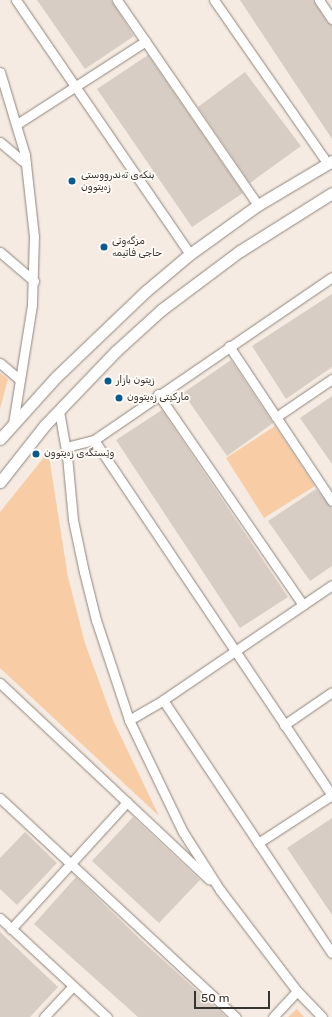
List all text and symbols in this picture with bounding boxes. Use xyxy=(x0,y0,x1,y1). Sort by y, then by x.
place label: بنکەی تەندرووستی زەیتوون xyxy=(81,169,154,192)
marker: بنکەی تەندرووستی زەیتوون xyxy=(66,175,78,187)
place label: مزگەوتی حاجی فاتیمە xyxy=(112,235,162,258)
marker: مزگەوتی حاجی فاتیمە xyxy=(99,242,109,252)
place label: زيتون بازار xyxy=(116,375,154,387)
marker: زيتون بازار xyxy=(103,376,113,386)
place label: مارکێتی زەیتوون xyxy=(127,392,189,404)
marker: مارکێتی زەیتوون xyxy=(114,393,124,403)
place label: وێستگەی زەیتوون xyxy=(44,448,114,460)
marker: وێستگەی زەیتوون xyxy=(31,449,41,459)
scale bar xyxy=(196,983,272,1009)
text: 50 m xyxy=(201,991,229,1005)

